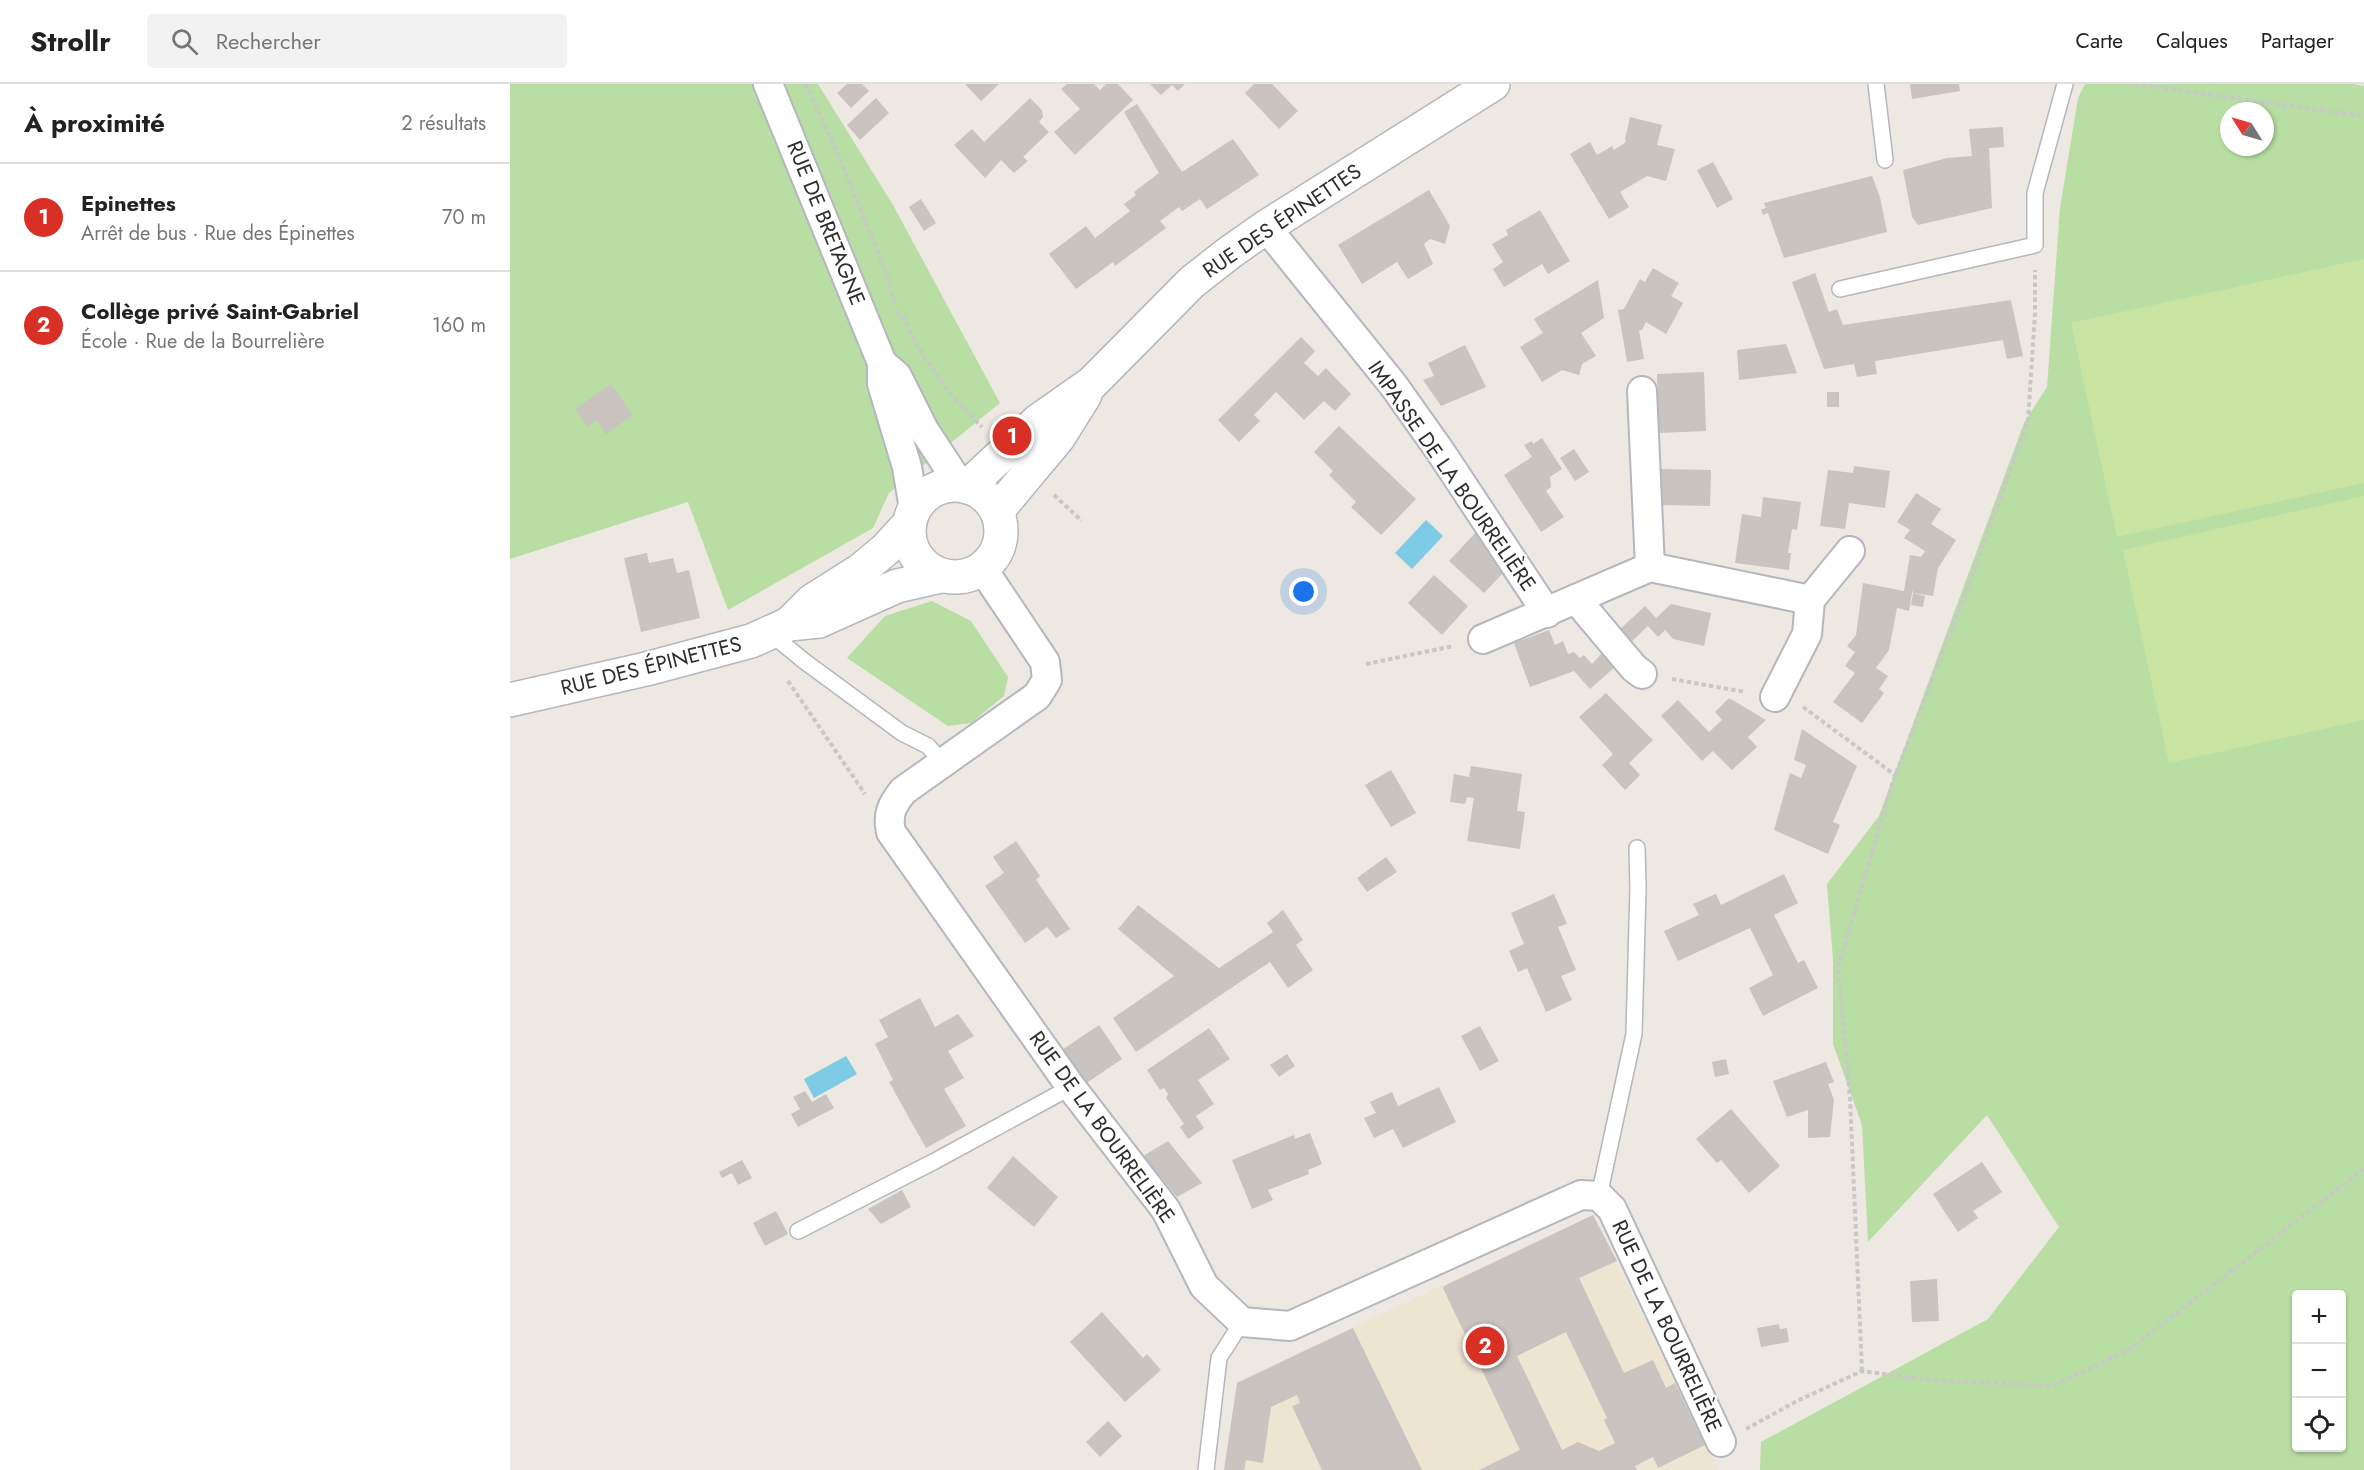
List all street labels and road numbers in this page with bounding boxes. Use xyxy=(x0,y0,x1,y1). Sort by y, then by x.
street label: RUE DE BRETAGNE xyxy=(779,136,873,310)
street label: RUE DES ÉPINETTES xyxy=(1197,157,1367,285)
street label: IMPASSE DE LA BOURRELIÈRE xyxy=(1361,355,1543,597)
street label: RUE DES ÉPINETTES xyxy=(557,629,745,703)
street label: RUE DE LA BOURRELIÈRE xyxy=(1022,1025,1182,1229)
street label: RUE DE LA BOURRELIÈRE xyxy=(1605,1215,1729,1437)

